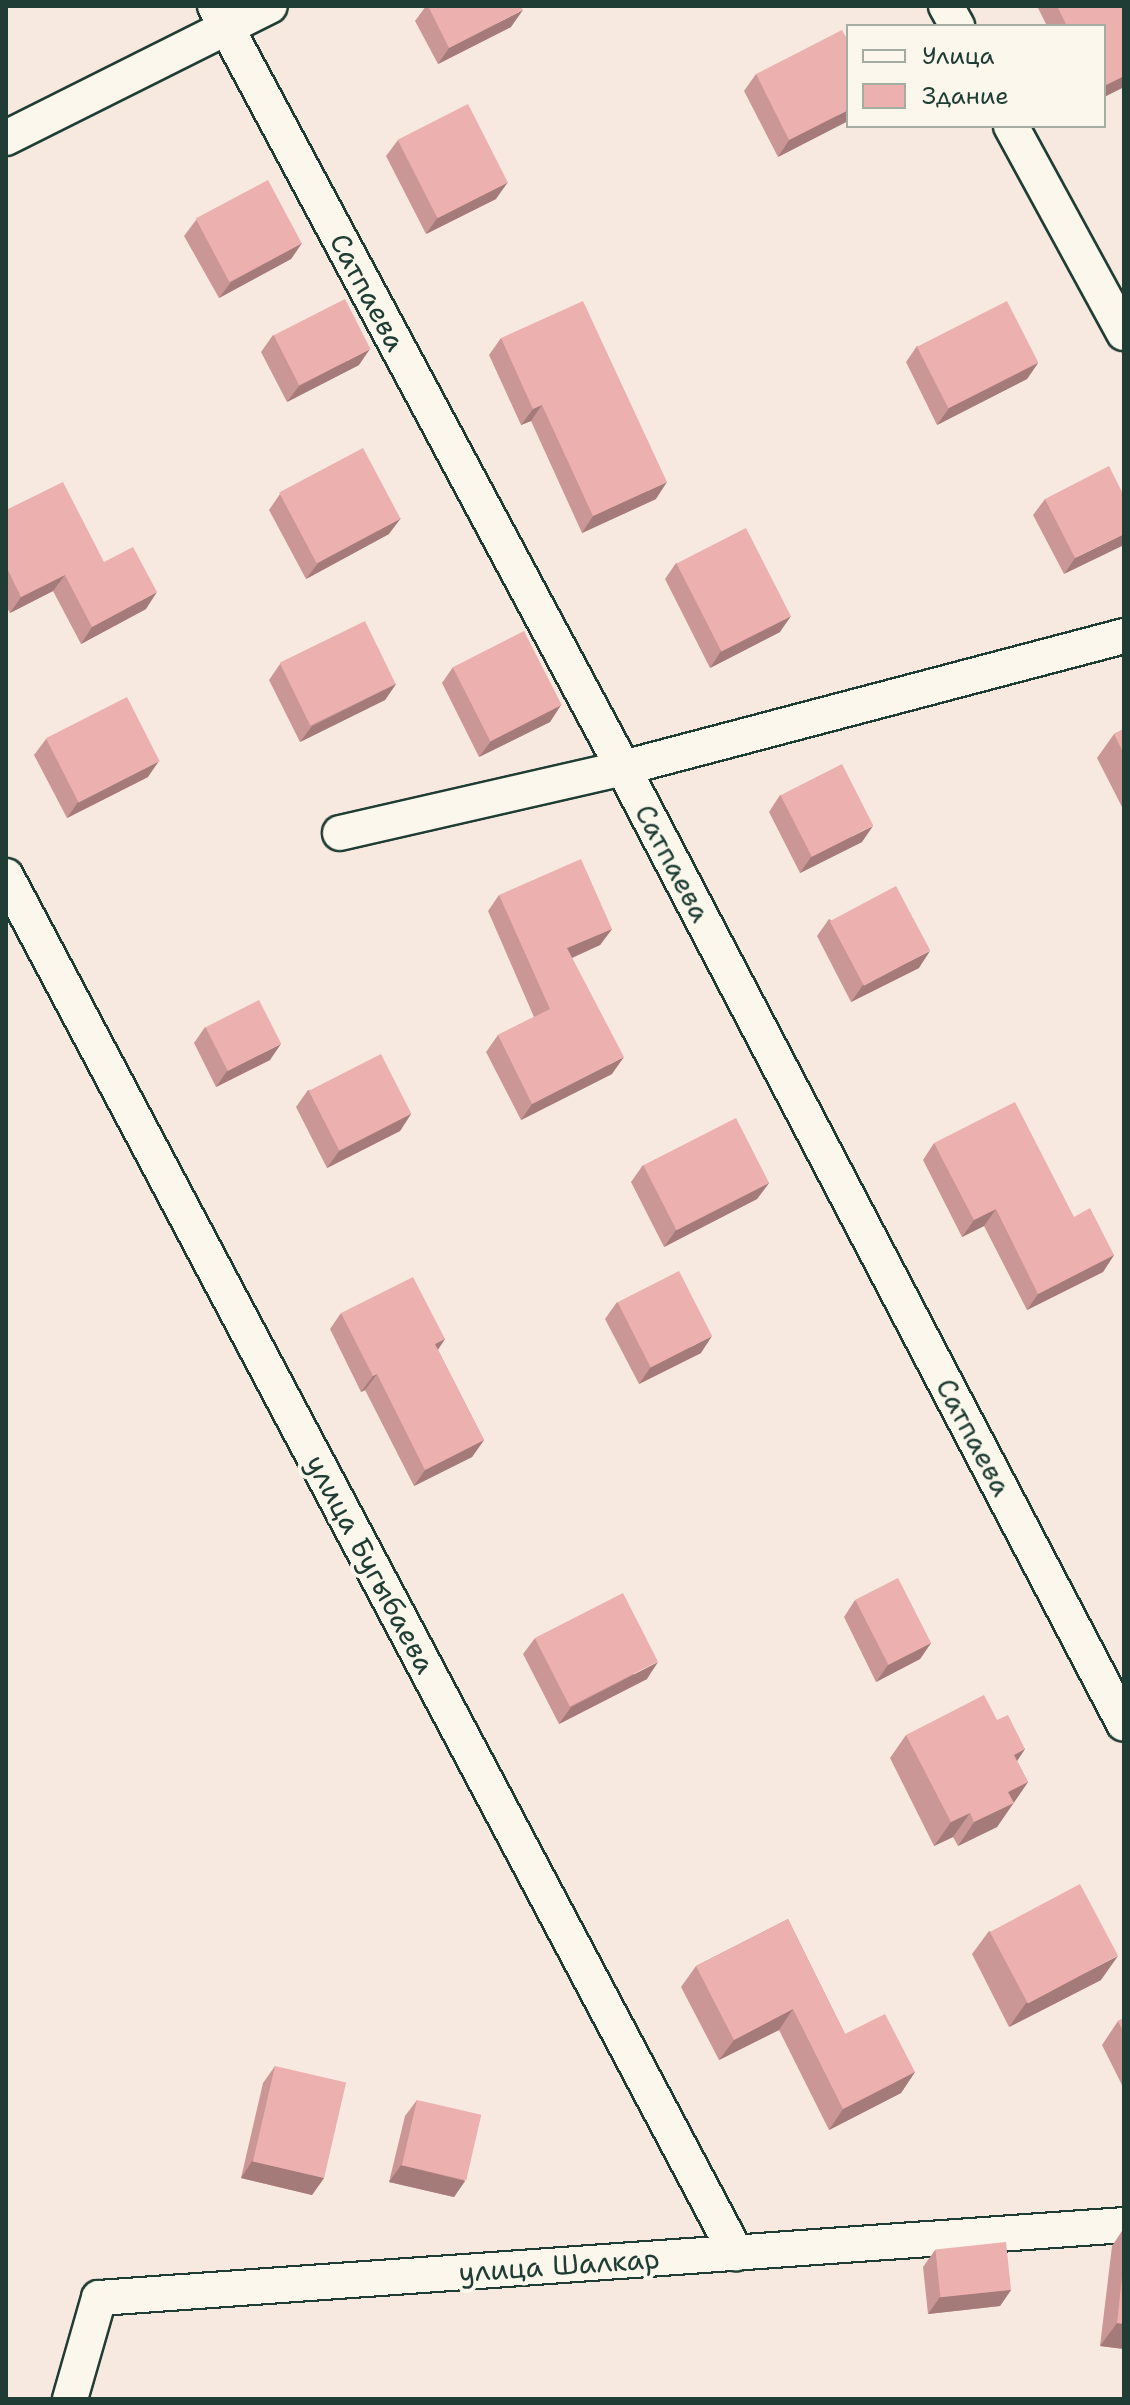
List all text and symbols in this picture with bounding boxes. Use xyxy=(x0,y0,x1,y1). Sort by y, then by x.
legend xyxy=(846,24,1106,128)
text: Улица xyxy=(922,40,995,72)
text: Здание xyxy=(922,80,1009,112)
street label: Сатпаева xyxy=(323,227,413,357)
street label: Сатпаева xyxy=(628,798,718,928)
street label: Сатпаева xyxy=(929,1372,1019,1502)
street label: улица Бугыбаева xyxy=(299,1449,443,1679)
street label: улица Шалкар xyxy=(457,2241,661,2289)

